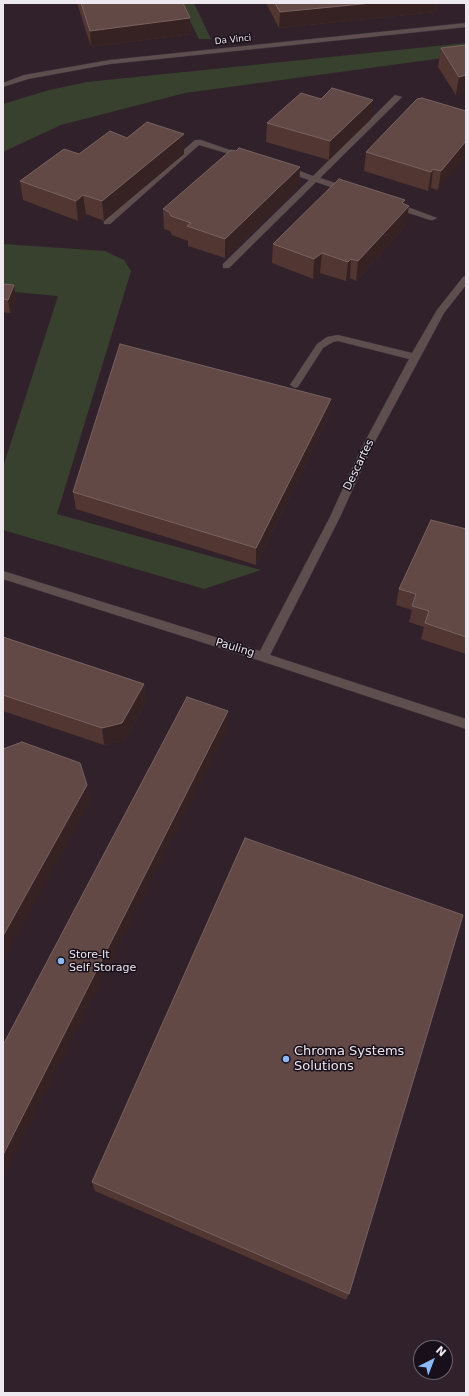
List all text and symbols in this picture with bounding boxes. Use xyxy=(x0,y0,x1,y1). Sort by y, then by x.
street label: Da Vinci xyxy=(214,33,252,47)
street label: Descartes xyxy=(341,437,377,493)
street label: Pauling xyxy=(214,636,256,660)
place label: Store-It Self Storage xyxy=(69,948,136,974)
marker: Store-It Self Storage xyxy=(56,956,66,966)
place label: Chroma Systems Solutions xyxy=(294,1044,404,1075)
marker: Chroma Systems Solutions xyxy=(281,1054,291,1064)
north arrow xyxy=(413,1340,453,1380)
text: N xyxy=(433,1344,448,1359)

